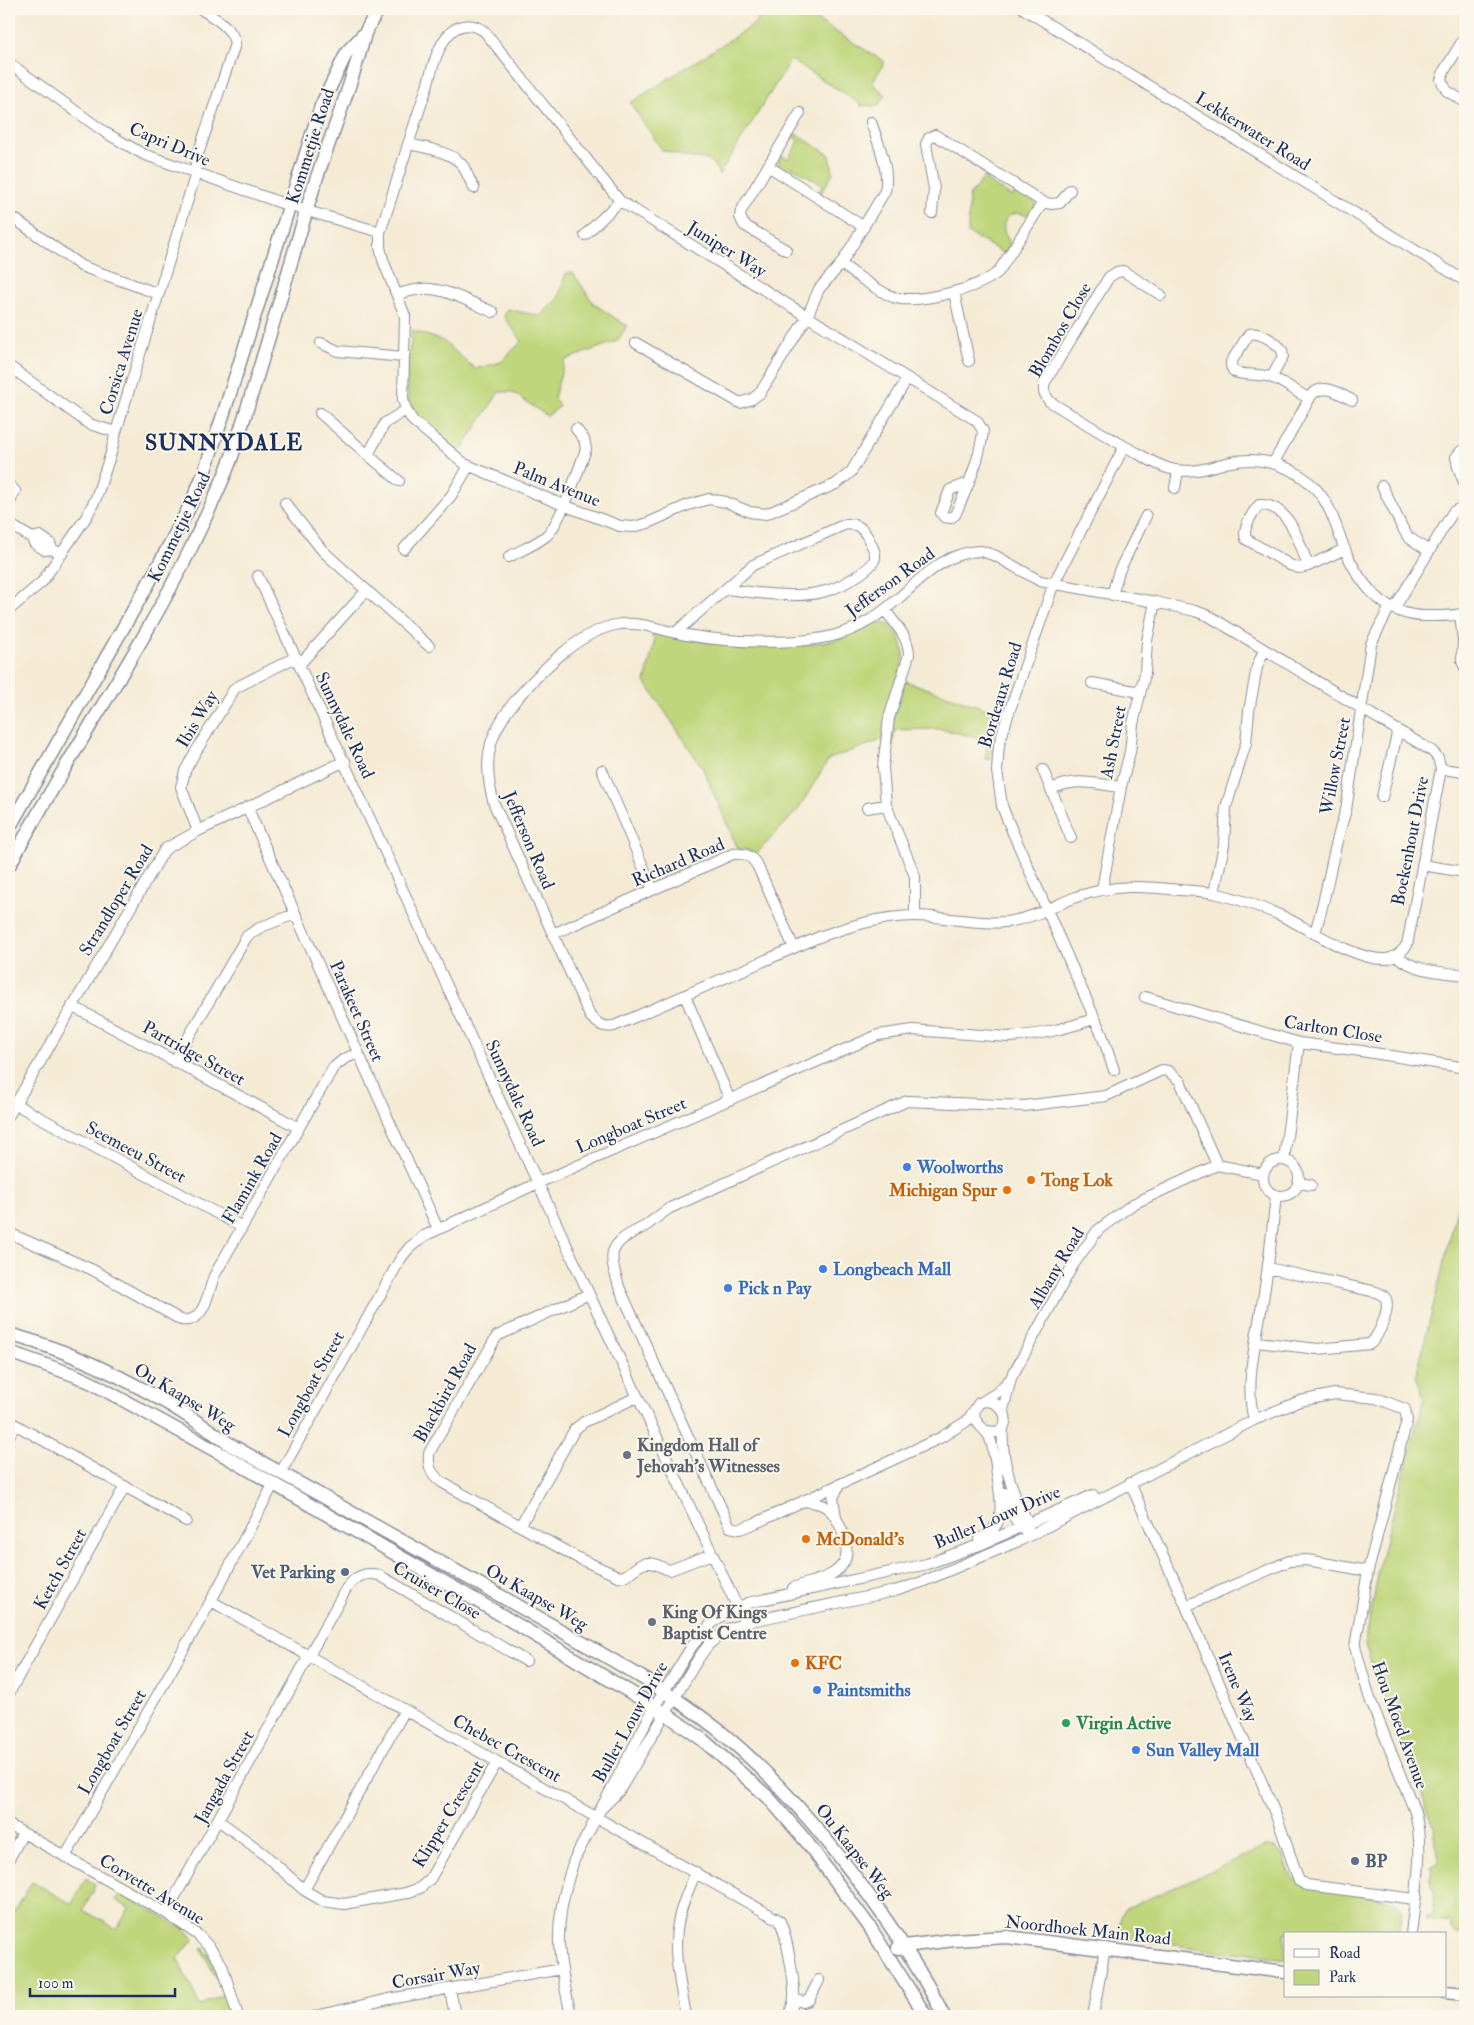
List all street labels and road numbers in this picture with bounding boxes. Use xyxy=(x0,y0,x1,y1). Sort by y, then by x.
street label: Kommetjie Road xyxy=(281,85,340,207)
street label: Lekkerwater Road xyxy=(1191,87,1315,176)
street label: Capri Drive xyxy=(126,117,214,172)
street label: Juniper Way xyxy=(682,215,772,283)
street label: Blombos Close xyxy=(1024,278,1097,382)
street label: Corsica Avenue xyxy=(94,306,149,418)
street label: Palm Avenue xyxy=(510,457,604,513)
street label: Kommetjie Road xyxy=(143,468,216,586)
street label: Jefferson Road xyxy=(840,542,939,623)
street label: Bordeaux Road xyxy=(973,639,1028,751)
street label: Sunnydale Road xyxy=(310,668,379,782)
street label: Ibis Way xyxy=(171,686,224,752)
street label: Ash Street xyxy=(1095,703,1132,782)
street label: Willow Street xyxy=(1315,715,1356,818)
street label: Boekenhout Drive xyxy=(1387,774,1434,908)
street label: Jefferson Road xyxy=(497,787,560,893)
street label: Richard Road xyxy=(628,833,728,892)
street label: Strandloper Road xyxy=(74,840,159,960)
street label: Parakeet Street xyxy=(324,957,389,1065)
street label: Carlton Close xyxy=(1282,1010,1384,1049)
street label: Partridge Street xyxy=(138,1016,249,1091)
street label: Sunnydale Road xyxy=(480,1036,549,1150)
street label: Longboat Street xyxy=(572,1092,690,1159)
street label: Seemeeu Street xyxy=(82,1116,190,1189)
street label: Flamink Road xyxy=(217,1128,288,1228)
street label: Albany Road xyxy=(1023,1223,1090,1314)
street label: Longboat Street xyxy=(273,1327,350,1441)
street label: Blackbird Road xyxy=(409,1339,482,1447)
street label: Ou Kaapse Weg xyxy=(130,1358,241,1437)
street label: Buller Louw Drive xyxy=(930,1480,1064,1555)
street label: Ketch Street xyxy=(29,1524,92,1614)
street label: Cruiser Close xyxy=(389,1556,485,1625)
street label: Ou Kaapse Weg xyxy=(481,1559,593,1637)
street label: Irene Way xyxy=(1213,1649,1263,1727)
street label: Buller Louw Drive xyxy=(588,1657,674,1787)
street label: Hou Moed Avenue xyxy=(1366,1658,1433,1793)
street label: Longboat Street xyxy=(73,1685,152,1799)
street label: Chebec Crescent xyxy=(448,1709,565,1788)
street label: Jangada Street xyxy=(189,1726,260,1829)
street label: Klipper Crescent xyxy=(407,1756,490,1872)
street label: Ou Kaapse Weg xyxy=(810,1799,900,1905)
street label: Corvette Avenue xyxy=(95,1849,209,1930)
street label: Noordhoek Main Road xyxy=(1004,1910,1172,1951)
street label: Corsair Way xyxy=(390,1956,483,1995)

